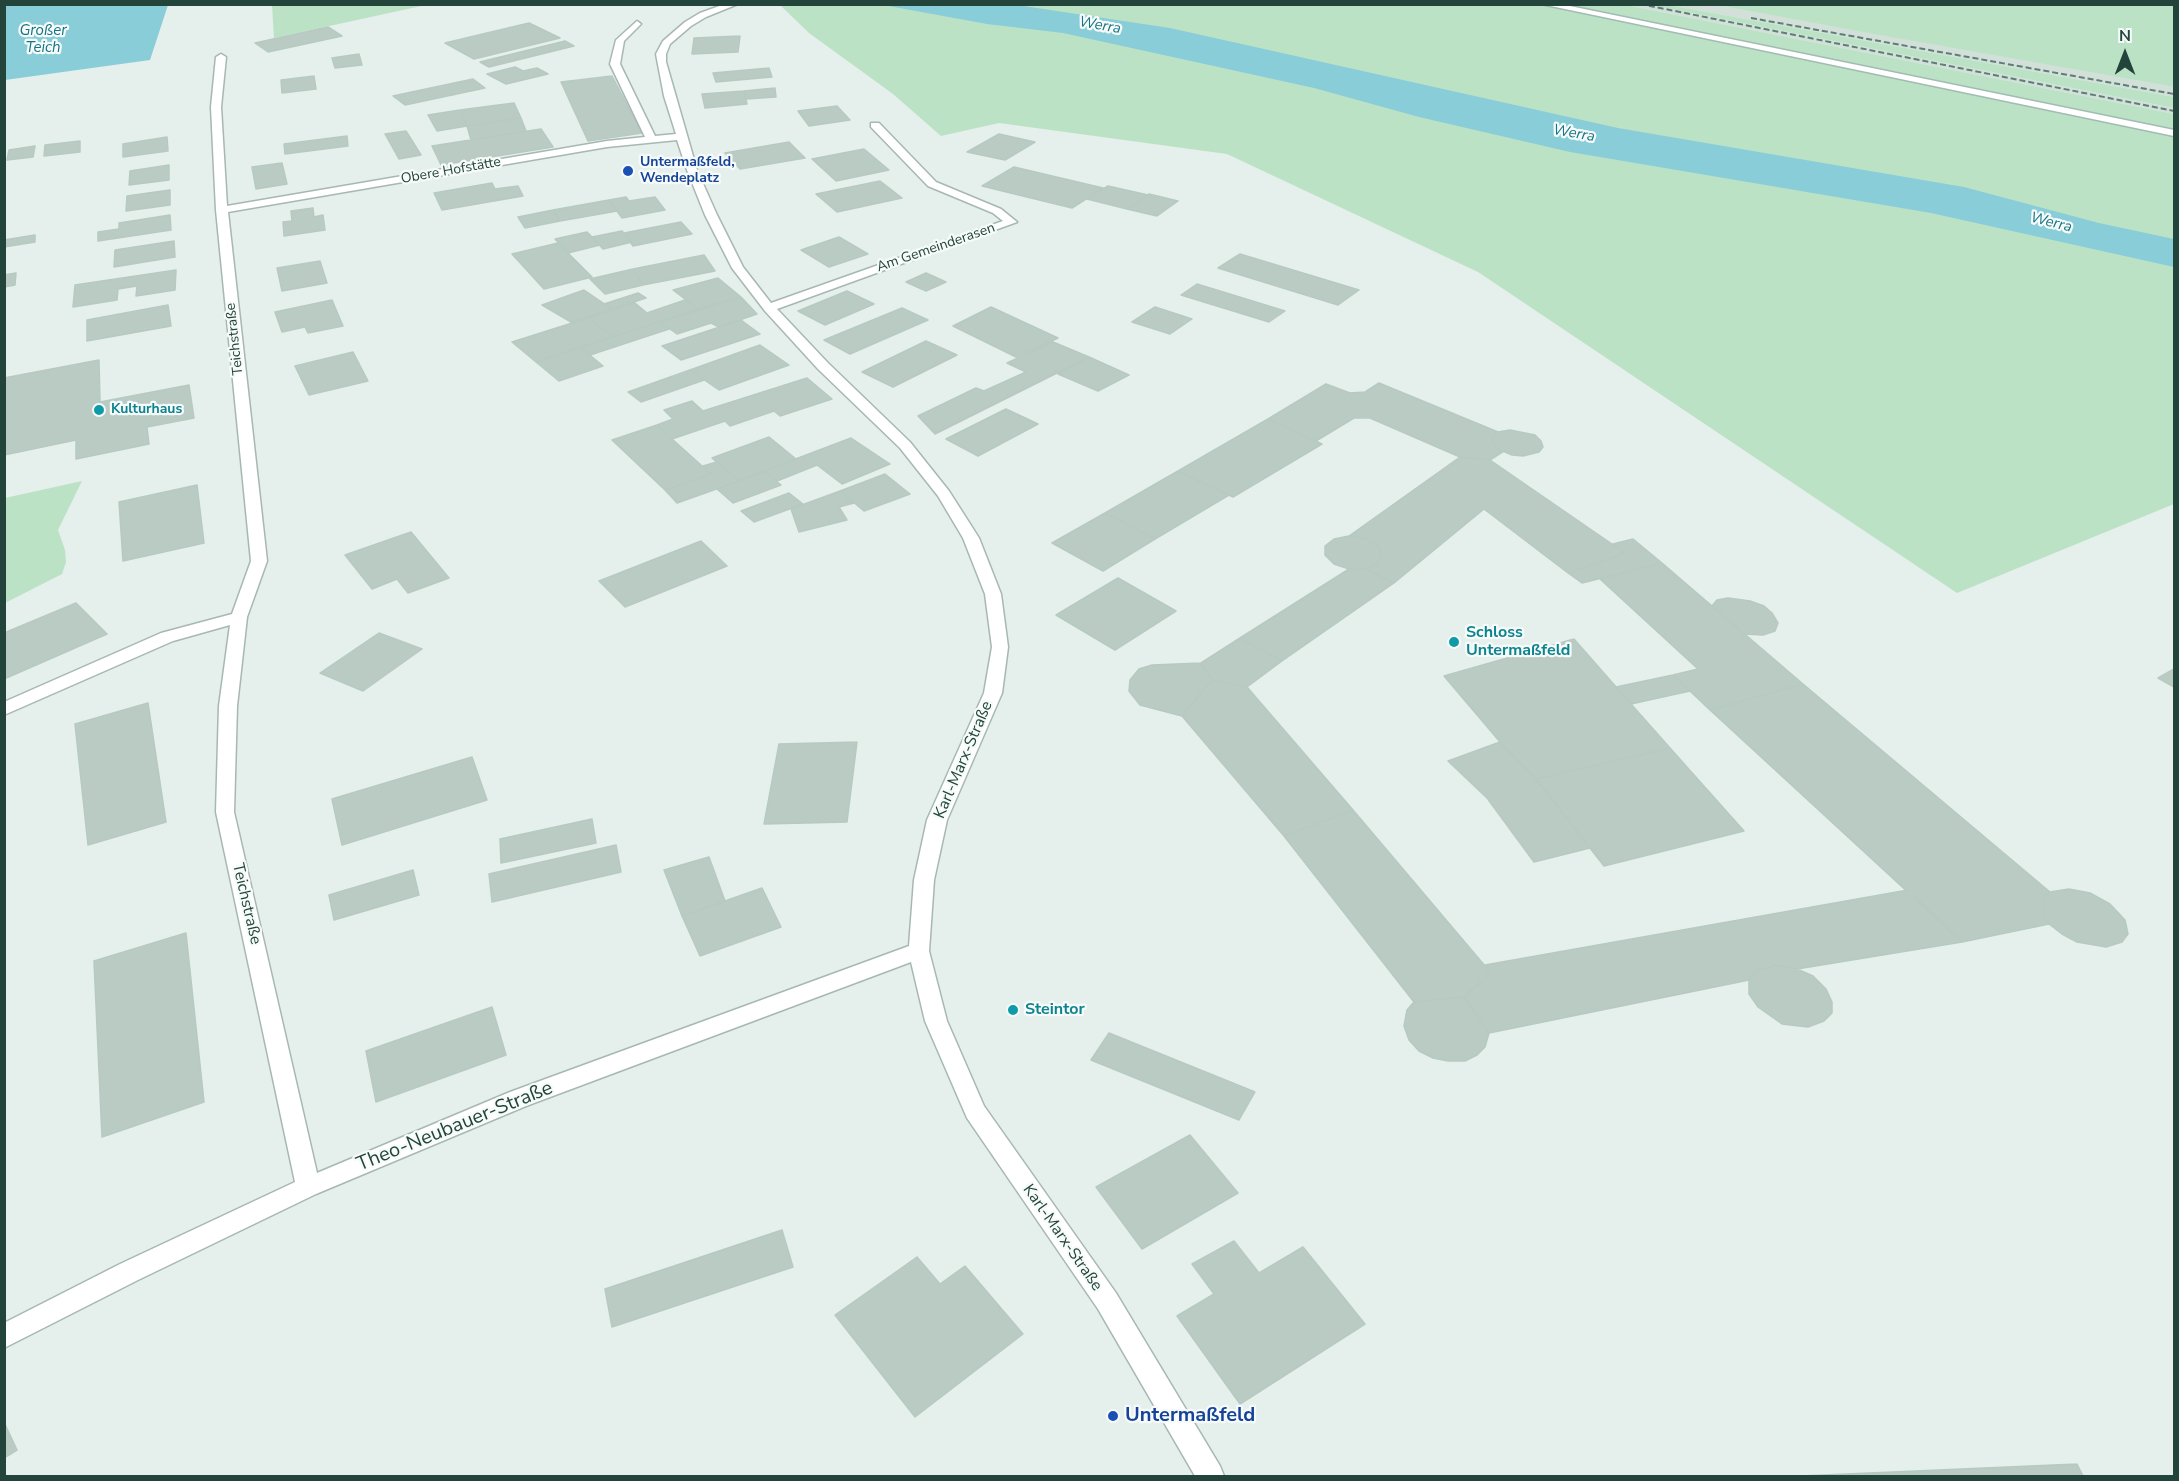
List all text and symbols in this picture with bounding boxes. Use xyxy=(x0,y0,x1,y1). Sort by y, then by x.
water label: Werra xyxy=(1078,13,1122,39)
water label: Großer Teich xyxy=(19,22,67,57)
north arrow xyxy=(2095,24,2155,84)
text: N xyxy=(2119,25,2131,47)
water label: Werra xyxy=(1552,121,1596,147)
street label: Obere Hofstätte xyxy=(400,154,502,188)
place label: Untermaßfeld, Wendeplatz xyxy=(640,155,735,188)
marker: Untermaßfeld, Wendeplatz xyxy=(621,164,635,178)
water label: Werra xyxy=(2028,209,2074,237)
street label: Am Gemeinderasen xyxy=(875,220,997,276)
street label: Teichstraße xyxy=(223,302,247,376)
place label: Kulturhaus xyxy=(111,402,182,418)
marker: Kulturhaus xyxy=(92,403,106,417)
place label: Schloss Untermaßfeld xyxy=(1466,623,1570,661)
marker: Schloss Untermaßfeld xyxy=(1447,635,1461,649)
street label: Karl-Marx-Straße xyxy=(931,698,997,822)
street label: Teichstraße xyxy=(227,861,265,947)
place label: Steintor xyxy=(1025,1000,1085,1020)
marker: Steintor xyxy=(1006,1003,1020,1017)
street label: Theo-Neubauer-Straße xyxy=(353,1077,557,1177)
street label: Karl-Marx-Straße xyxy=(1018,1181,1106,1295)
place label: Untermaßfeld xyxy=(1125,1404,1255,1428)
marker: Untermaßfeld xyxy=(1106,1409,1120,1423)

